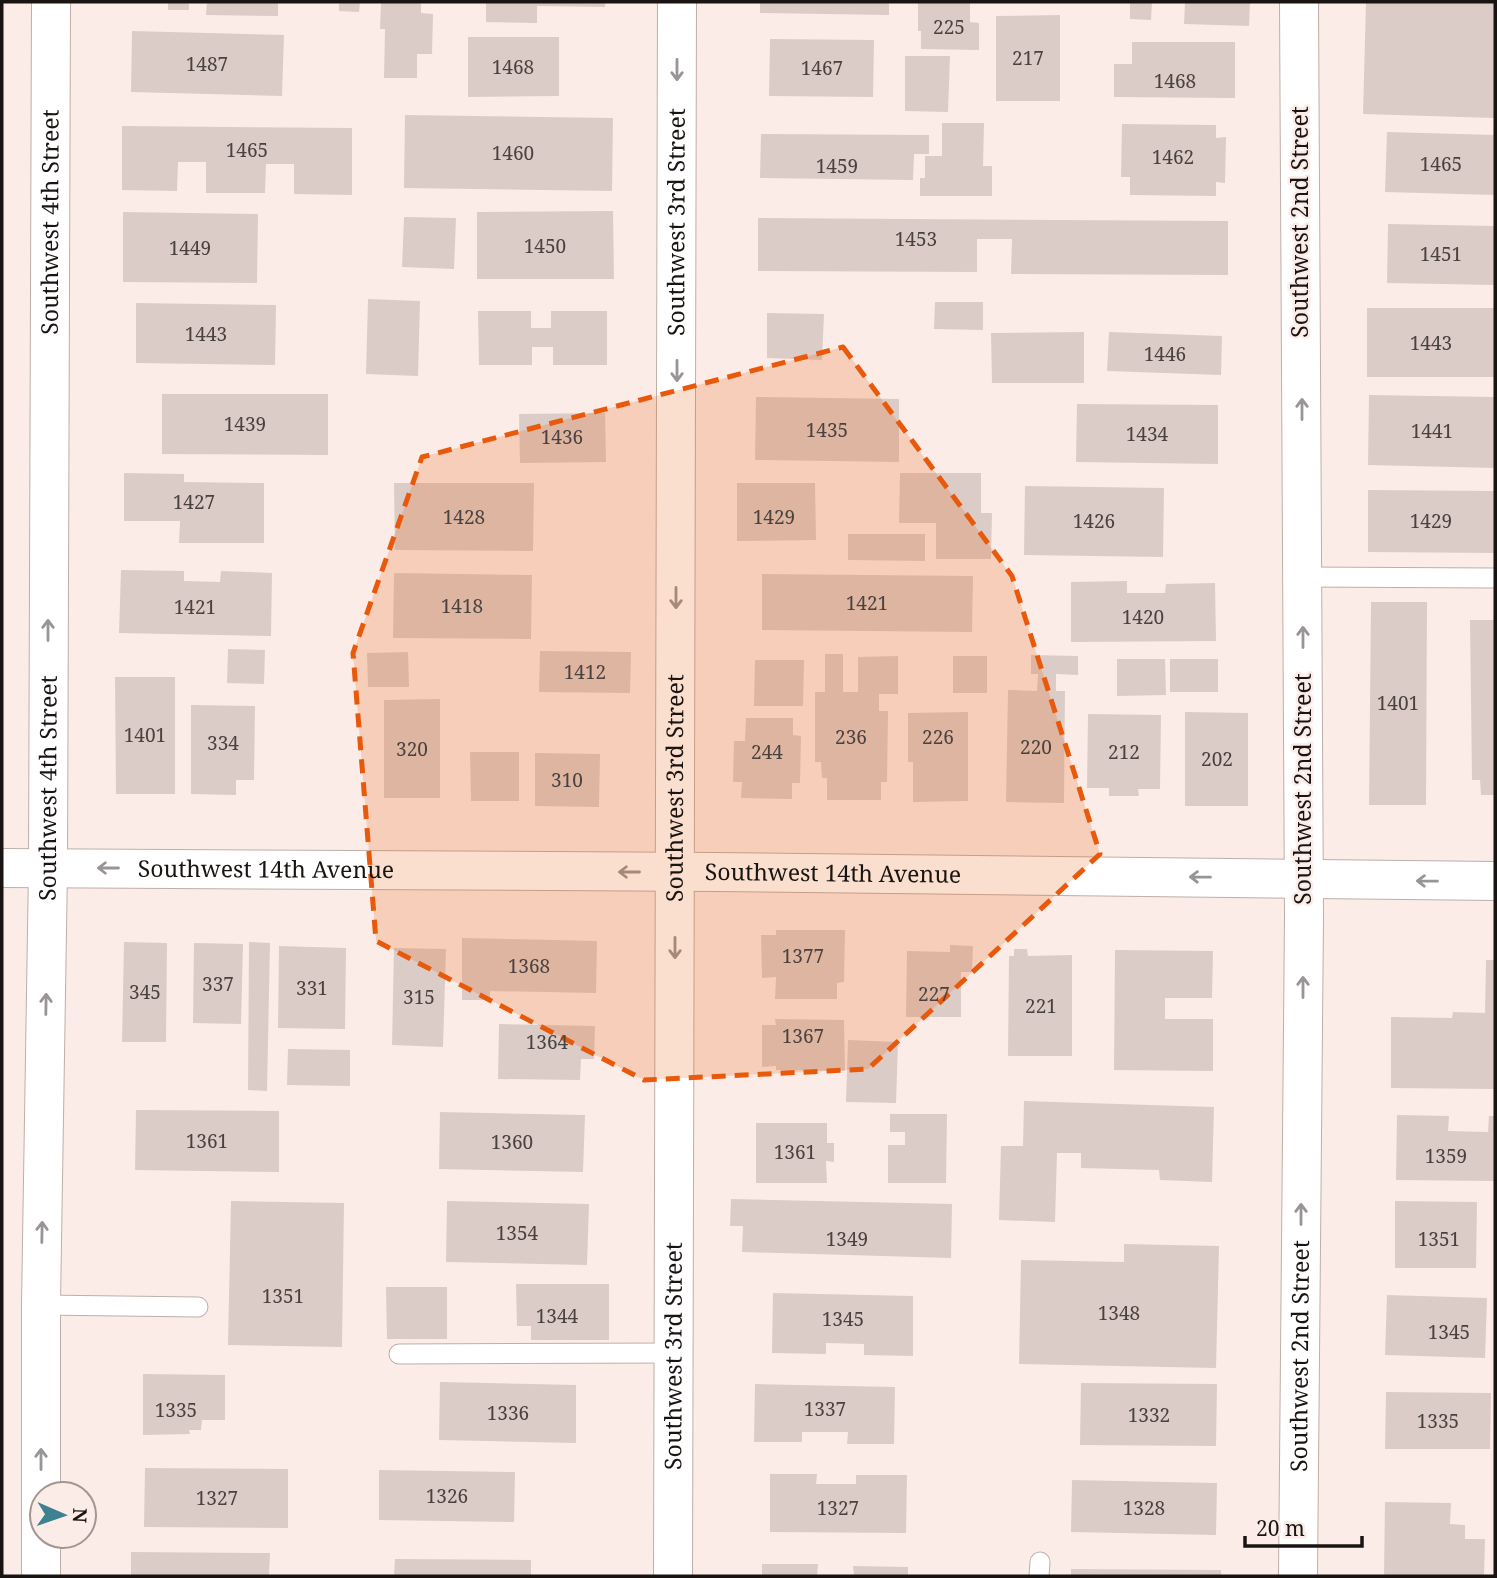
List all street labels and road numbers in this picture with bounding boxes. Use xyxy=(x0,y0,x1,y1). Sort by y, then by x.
street label: Southwest 2nd Street xyxy=(1283,106,1315,338)
street label: Southwest 3rd Street xyxy=(659,108,692,336)
street label: Southwest 4th Street xyxy=(33,109,66,335)
street label: Southwest 2nd Street xyxy=(1286,673,1318,905)
street label: Southwest 3rd Street xyxy=(658,674,690,902)
street label: Southwest 4th Street xyxy=(30,675,64,901)
street label: Southwest 14th Avenue xyxy=(138,852,394,885)
street label: Southwest 14th Avenue xyxy=(705,855,961,890)
street label: Southwest 2nd Street xyxy=(1282,1240,1316,1472)
street label: Southwest 3rd Street xyxy=(656,1242,689,1470)

